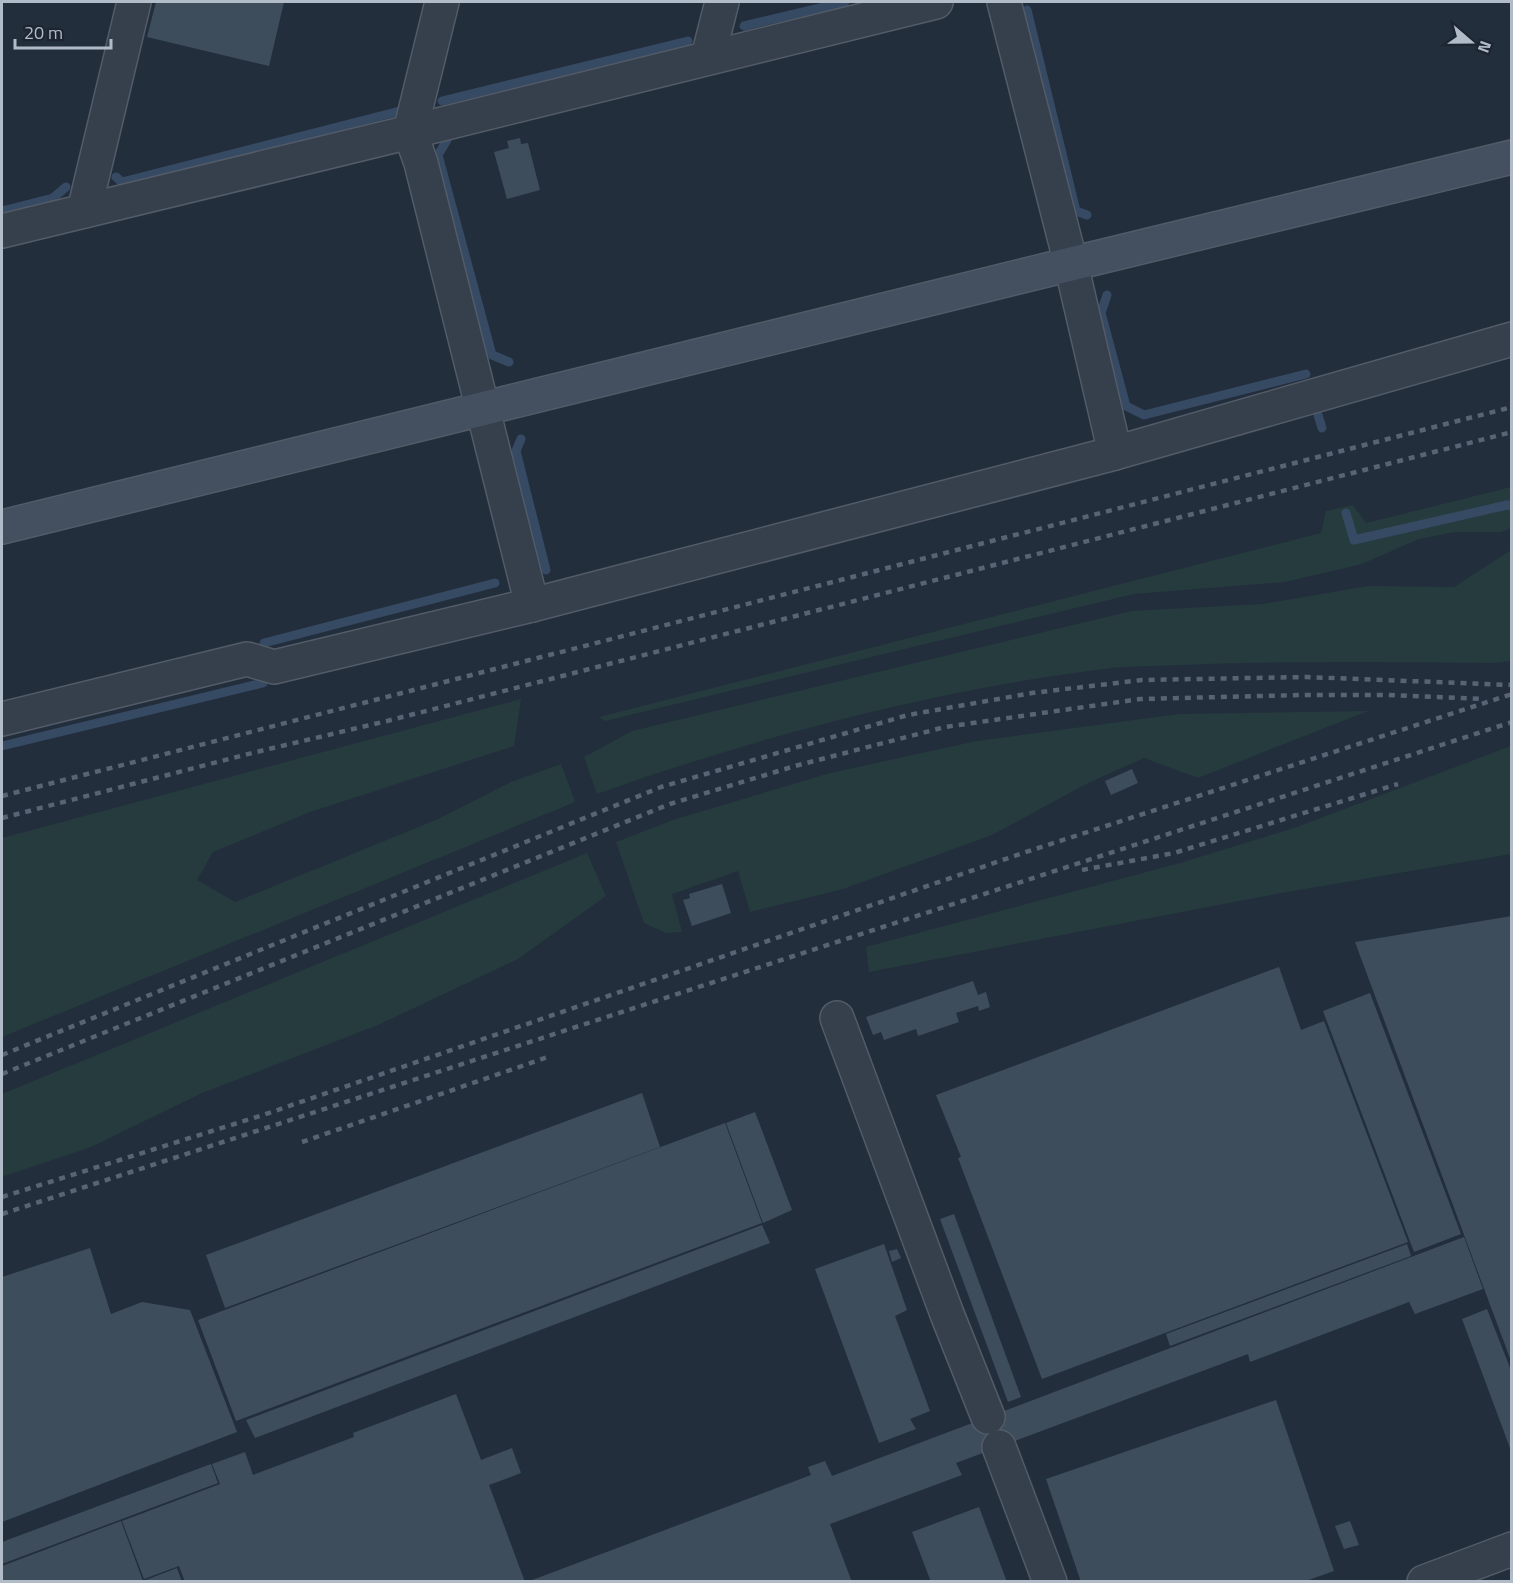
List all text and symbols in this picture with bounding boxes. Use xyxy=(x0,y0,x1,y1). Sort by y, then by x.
scale bar xyxy=(15,12,111,50)
north arrow xyxy=(1441,12,1501,72)
text: 20 m xyxy=(24,19,63,46)
text: N xyxy=(1472,38,1498,56)

